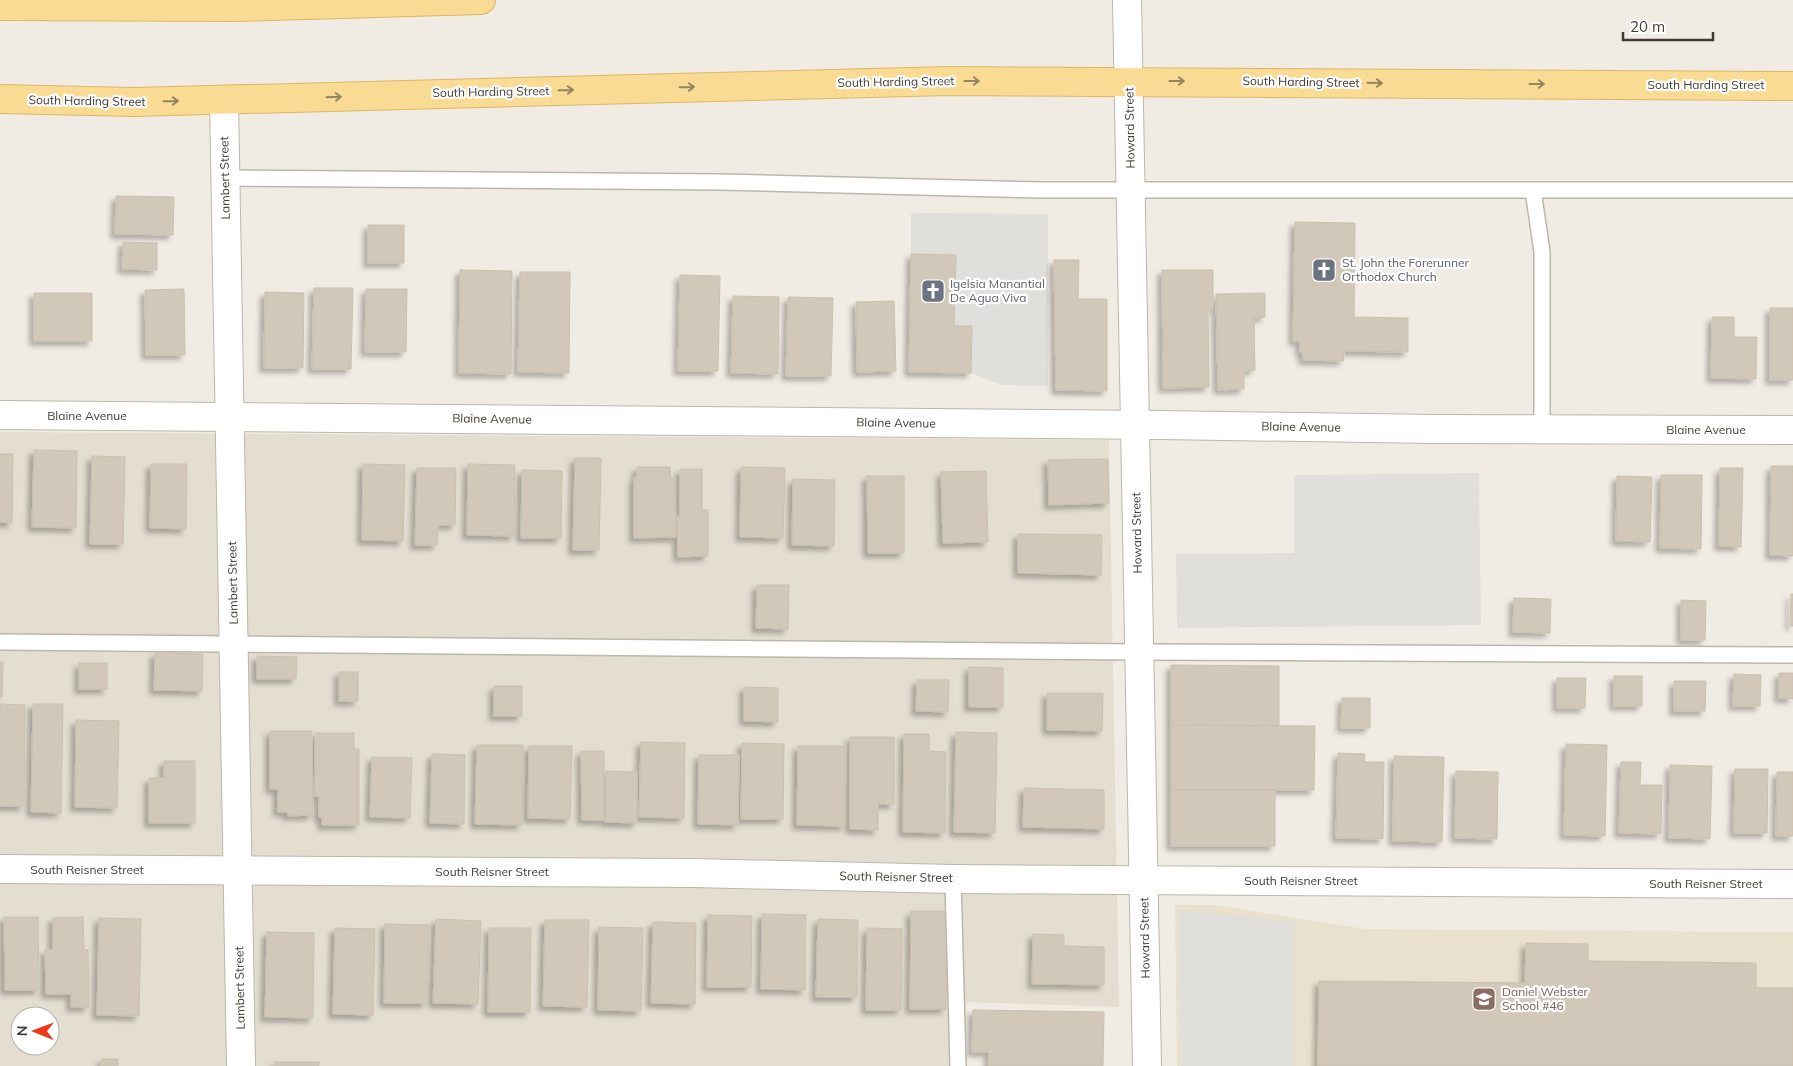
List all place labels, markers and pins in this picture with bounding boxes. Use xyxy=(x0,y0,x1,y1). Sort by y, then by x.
place label: St. John the Forerunner Orthodox Church xyxy=(1342,255,1470,284)
church icon: St. John the Forerunner Orthodox Church xyxy=(1311,257,1337,283)
place label: Igelsia Manantial De Agua Viva xyxy=(950,276,1045,305)
church icon: Igelsia Manantial De Agua Viva xyxy=(920,278,946,304)
place label: Daniel Webster School #46 xyxy=(1502,984,1588,1013)
school or university icon: Daniel Webster School #46 xyxy=(1471,986,1497,1012)

